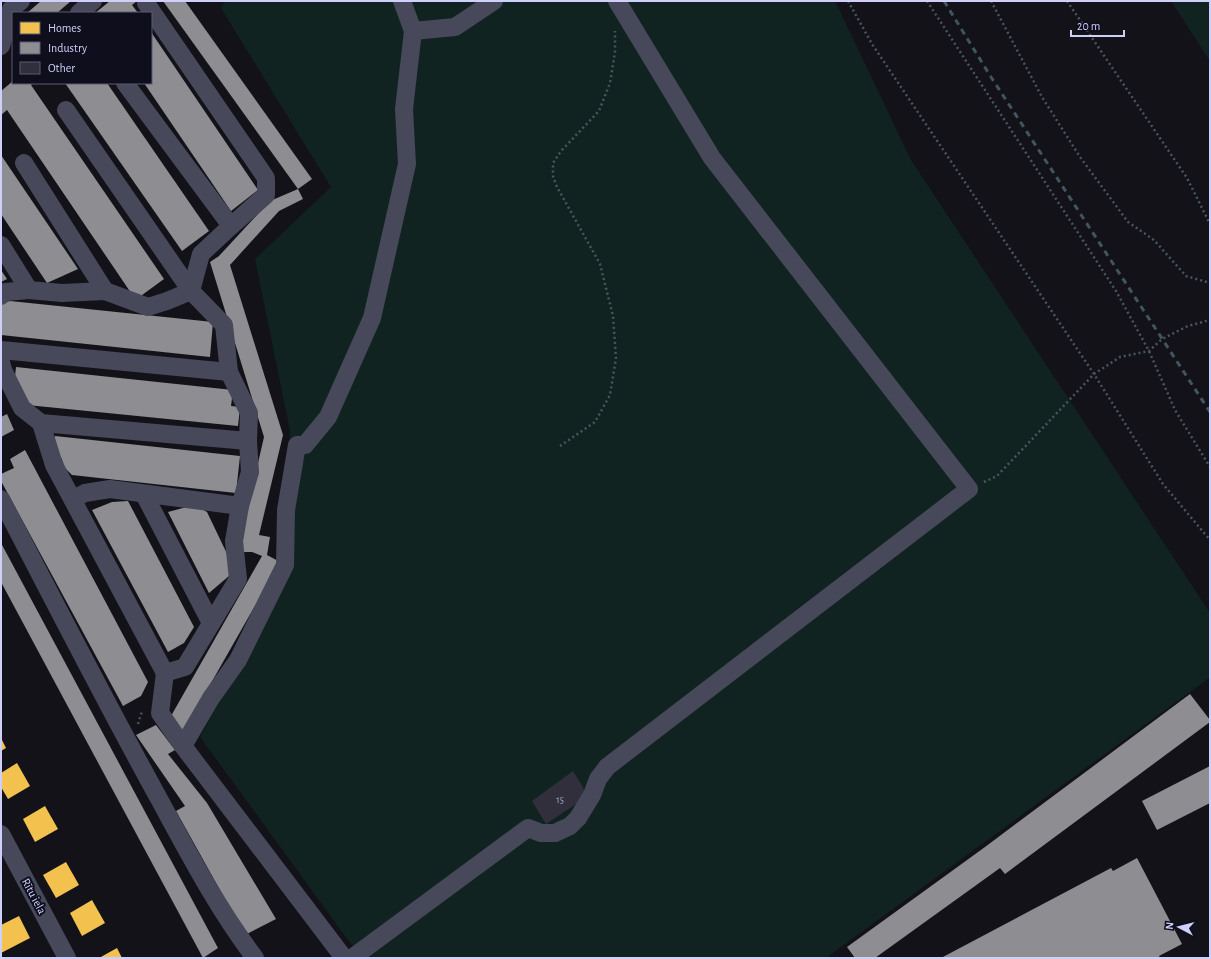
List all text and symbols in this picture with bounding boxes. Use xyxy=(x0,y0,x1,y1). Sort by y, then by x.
legend xyxy=(12,12,152,84)
scale bar xyxy=(1071,12,1124,38)
text: 20 m xyxy=(1077,20,1100,32)
text: Homes xyxy=(48,22,81,34)
text: Industry xyxy=(48,42,87,55)
text: Other xyxy=(48,62,75,74)
house number: 15 xyxy=(556,795,564,805)
street label: Rītu iela xyxy=(20,876,49,916)
north arrow xyxy=(1159,907,1199,947)
text: N xyxy=(1164,921,1175,930)

